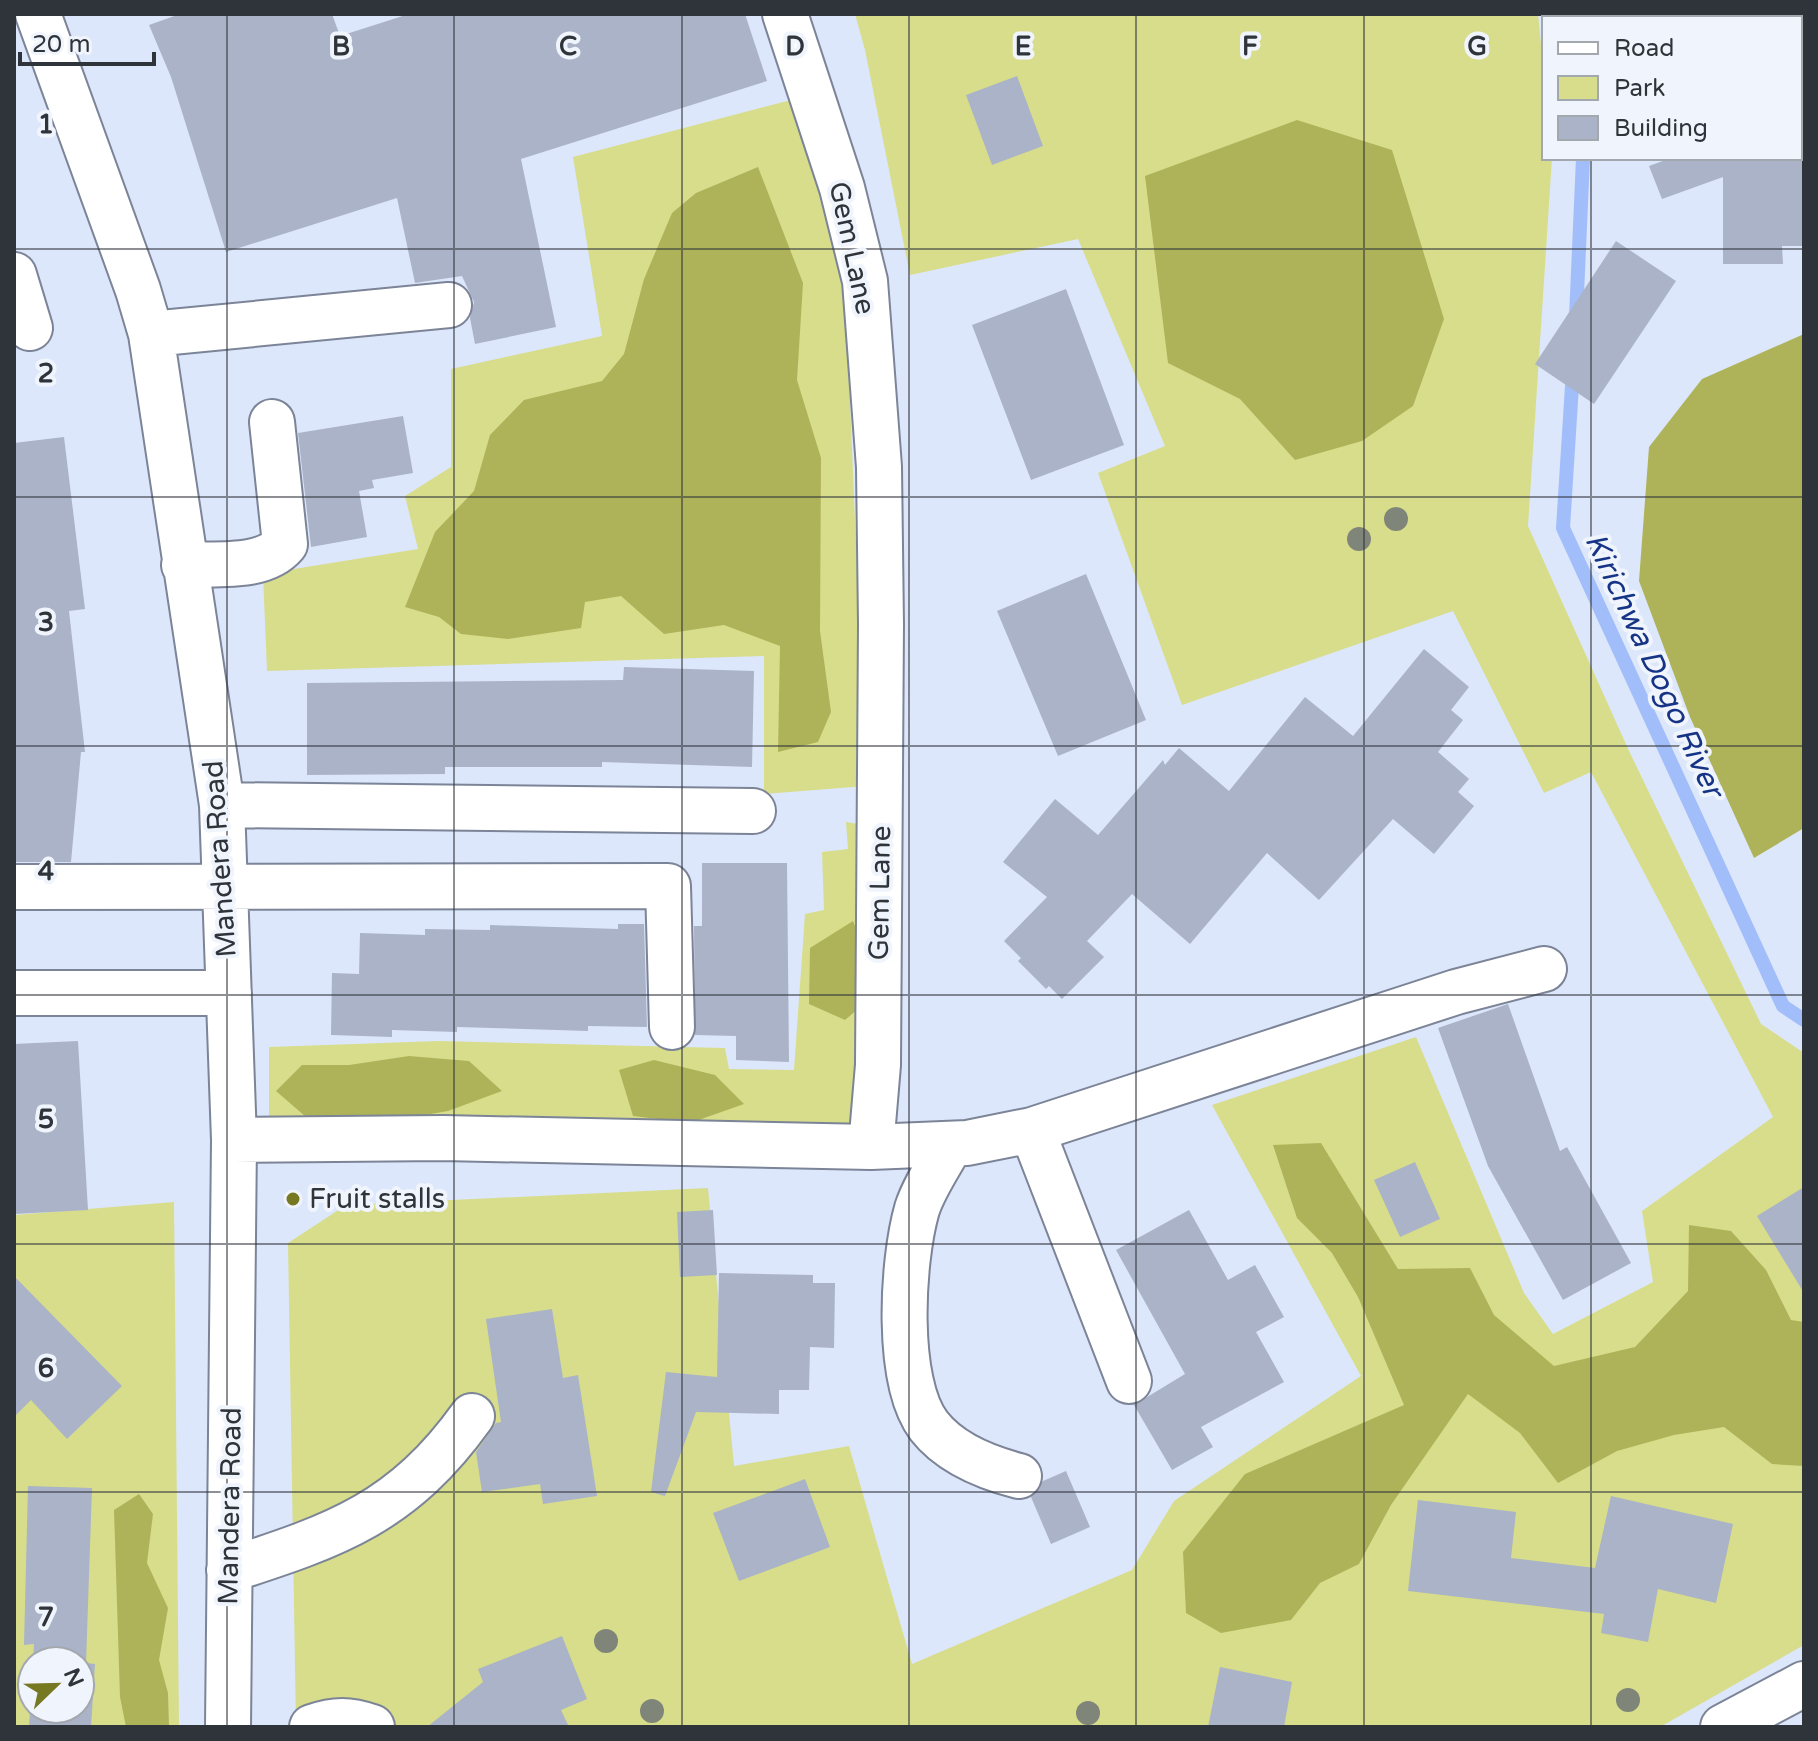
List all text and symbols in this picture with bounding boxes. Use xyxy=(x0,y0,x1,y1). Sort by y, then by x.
scale bar xyxy=(20,16,154,66)
legend xyxy=(1542,16,1802,160)
text: 20 m xyxy=(32,30,90,59)
text: B xyxy=(332,31,350,62)
text: C xyxy=(559,31,577,62)
text: D xyxy=(785,31,805,62)
text: E xyxy=(1015,31,1031,62)
text: F xyxy=(1242,31,1258,62)
text: G xyxy=(1467,31,1487,62)
text: Road xyxy=(1614,34,1674,63)
text: Park xyxy=(1614,74,1665,103)
text: 1 xyxy=(38,109,54,140)
text: Building xyxy=(1614,114,1708,143)
street label: Gem Lane xyxy=(821,179,883,317)
text: 2 xyxy=(38,358,54,389)
water label: Kirichwa Dogo River xyxy=(1577,527,1733,806)
text: 3 xyxy=(38,607,54,638)
street label: Mandera Road xyxy=(196,759,244,959)
street label: Gem Lane xyxy=(862,825,898,961)
text: 4 xyxy=(38,856,54,887)
text: 5 xyxy=(38,1104,54,1135)
place label: Fruit stalls xyxy=(309,1182,445,1216)
marker: Fruit stalls xyxy=(284,1190,302,1208)
text: 6 xyxy=(38,1353,54,1384)
street label: Mandera Road xyxy=(211,1407,249,1605)
text: 7 xyxy=(38,1602,54,1633)
north arrow xyxy=(16,1645,96,1725)
text: N xyxy=(58,1664,89,1691)

